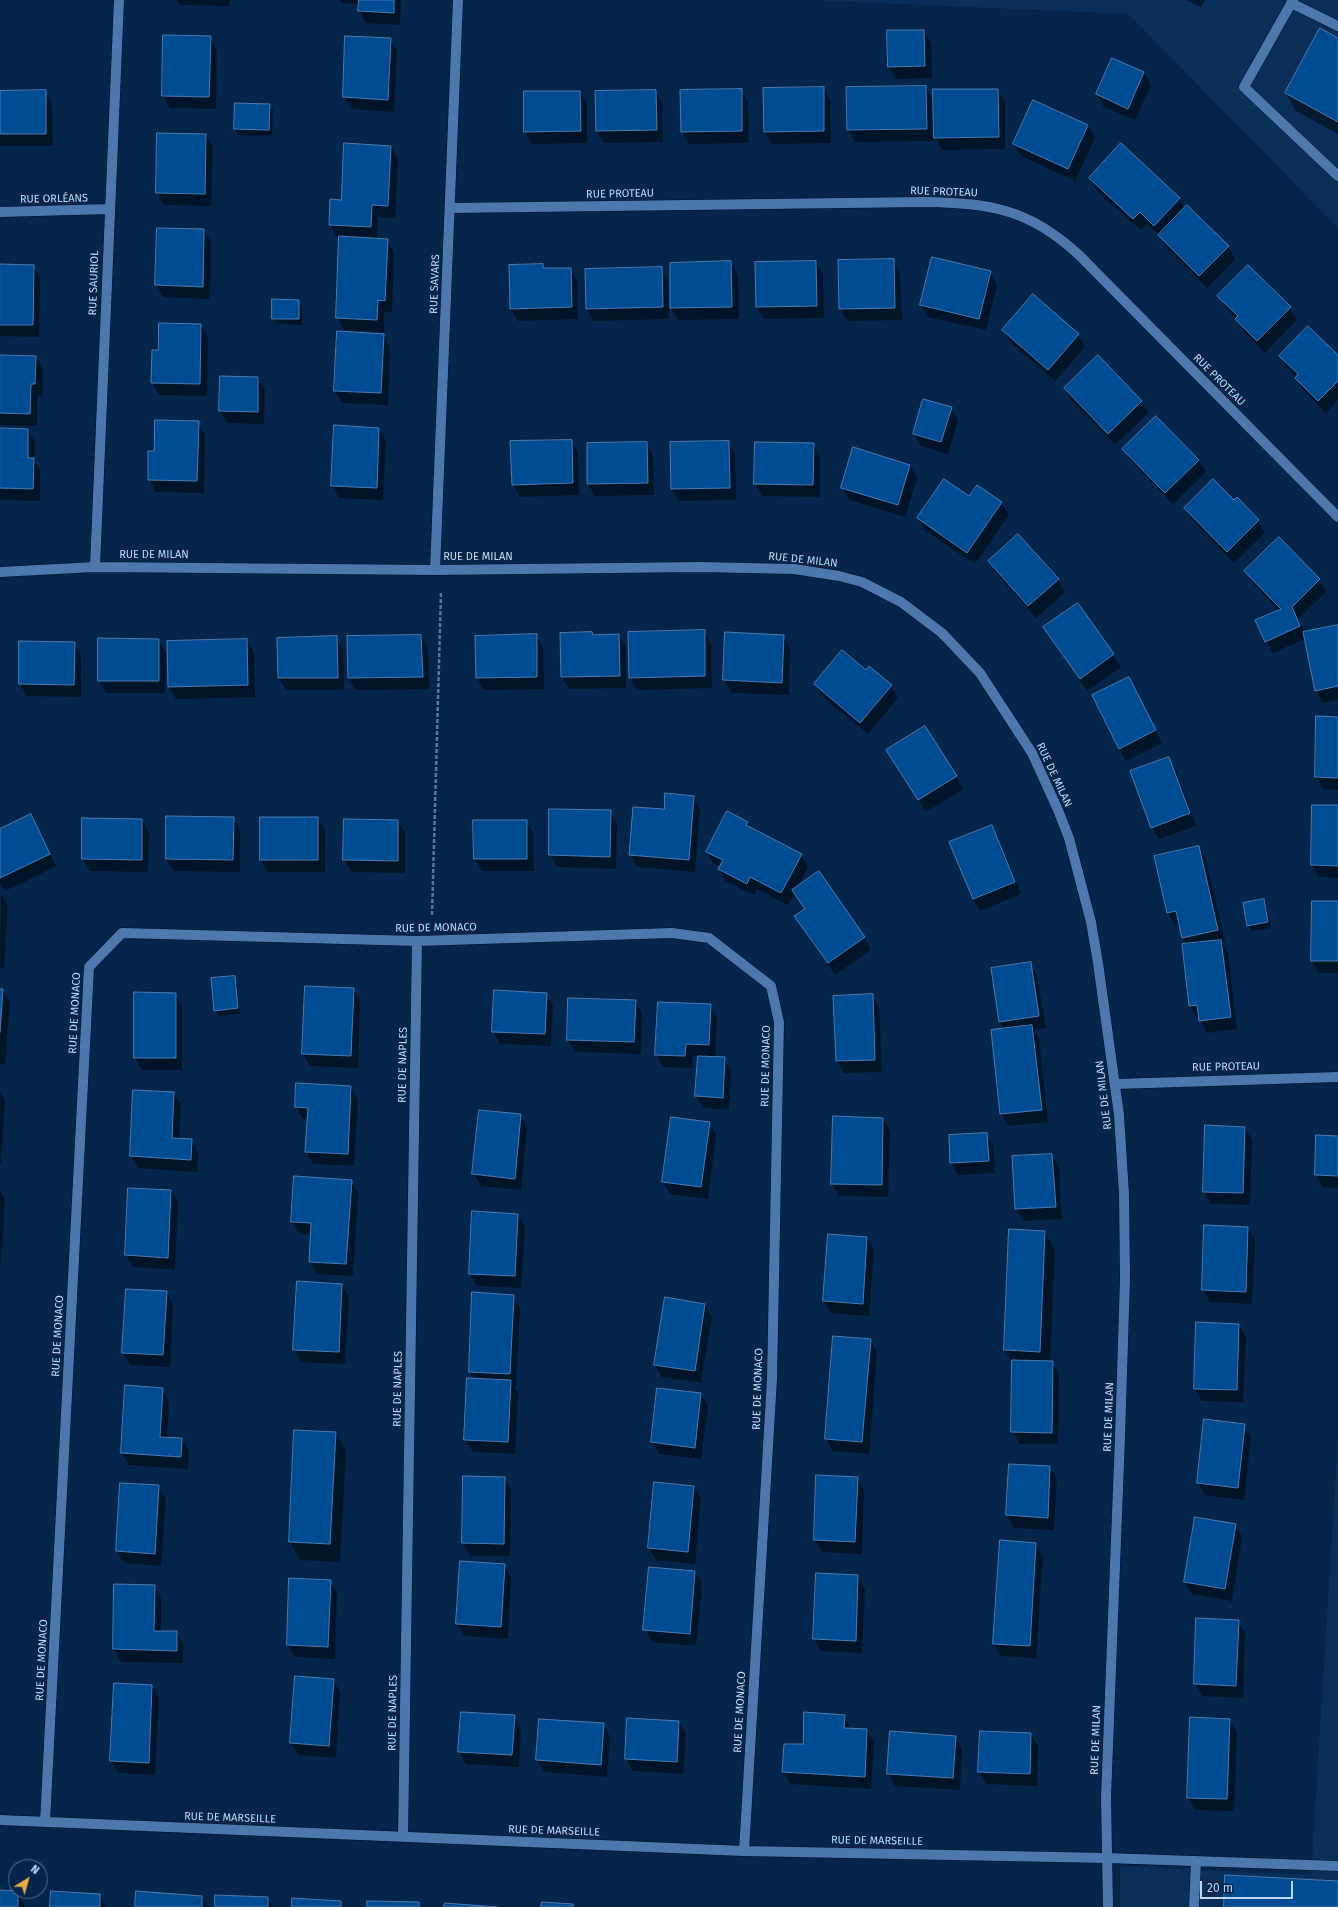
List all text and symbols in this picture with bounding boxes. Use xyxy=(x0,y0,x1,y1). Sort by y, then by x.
street label: RUE PROTEAU xyxy=(910,184,978,200)
street label: RUE PROTEAU xyxy=(586,187,654,201)
street label: RUE ORLÉANS xyxy=(20,192,88,206)
street label: RUE SAURIOL xyxy=(86,250,102,316)
street label: RUE SAVARS xyxy=(427,254,443,314)
street label: RUE PROTEAU xyxy=(1190,351,1248,409)
street label: RUE DE MILAN xyxy=(119,548,189,562)
street label: RUE DE MILAN xyxy=(443,550,513,564)
street label: RUE DE MILAN xyxy=(768,550,838,570)
street label: RUE DE MILAN xyxy=(1033,741,1075,809)
street label: RUE DE MONACO xyxy=(395,921,477,935)
street label: RUE DE MONACO xyxy=(66,972,84,1054)
street label: RUE DE MONACO xyxy=(759,1025,773,1107)
street label: RUE DE NAPLES xyxy=(396,1027,410,1103)
street label: RUE DE MILAN xyxy=(1093,1060,1115,1130)
street label: RUE PROTEAU xyxy=(1192,1060,1260,1074)
street label: RUE DE MONACO xyxy=(49,1295,67,1377)
street label: RUE DE MONACO xyxy=(750,1348,766,1430)
street label: RUE DE NAPLES xyxy=(391,1351,405,1427)
street label: RUE DE MILAN xyxy=(1101,1382,1117,1452)
street label: RUE DE MONACO xyxy=(33,1619,51,1701)
street label: RUE DE MONACO xyxy=(731,1671,749,1753)
street label: RUE DE NAPLES xyxy=(386,1675,400,1751)
street label: RUE DE MILAN xyxy=(1088,1705,1104,1775)
street label: RUE DE MARSEILLE xyxy=(184,1810,276,1826)
street label: RUE DE MARSEILLE xyxy=(508,1823,600,1839)
street label: RUE DE MARSEILLE xyxy=(831,1834,923,1848)
north arrow xyxy=(8,1859,48,1899)
text: N xyxy=(28,1862,42,1877)
scale bar xyxy=(1202,1873,1295,1899)
text: 20 m xyxy=(1207,1881,1233,1895)

